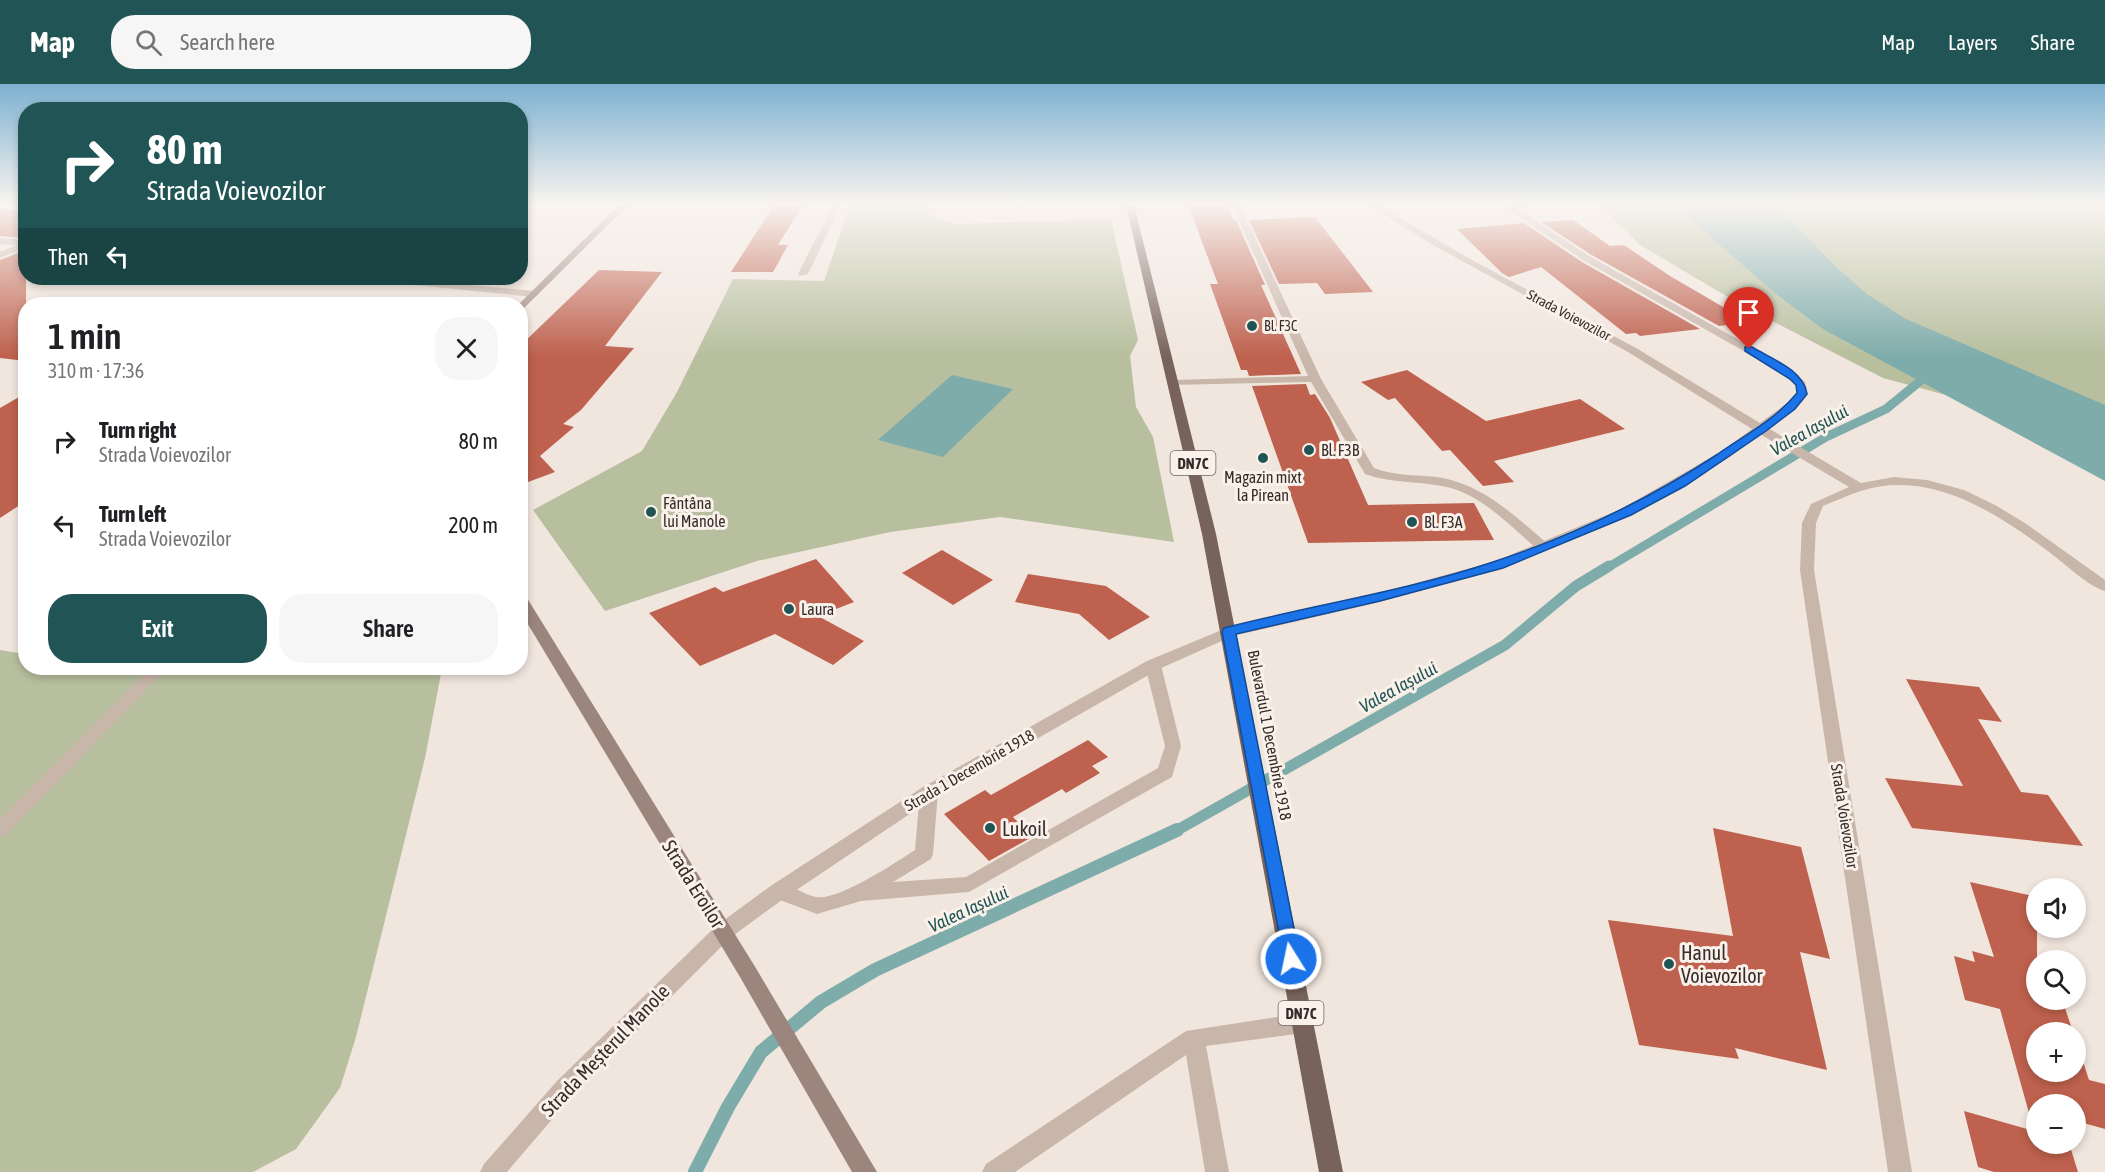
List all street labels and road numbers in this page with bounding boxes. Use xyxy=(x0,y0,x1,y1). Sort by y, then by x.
street label: Strada Voievozilor xyxy=(1524,286,1614,344)
road number: DN7C xyxy=(1170,451,1216,475)
street label: Bulevardul 1 Decembrie 1918 xyxy=(1245,648,1295,822)
street label: Strada 1 Decembrie 1918 xyxy=(901,726,1037,814)
street label: Strada Voievozilor xyxy=(1828,762,1862,870)
street label: Strada Eroilor xyxy=(658,836,731,933)
street label: Strada Meșterul Manole xyxy=(536,979,674,1121)
road number: DN7C xyxy=(1278,1001,1324,1025)

